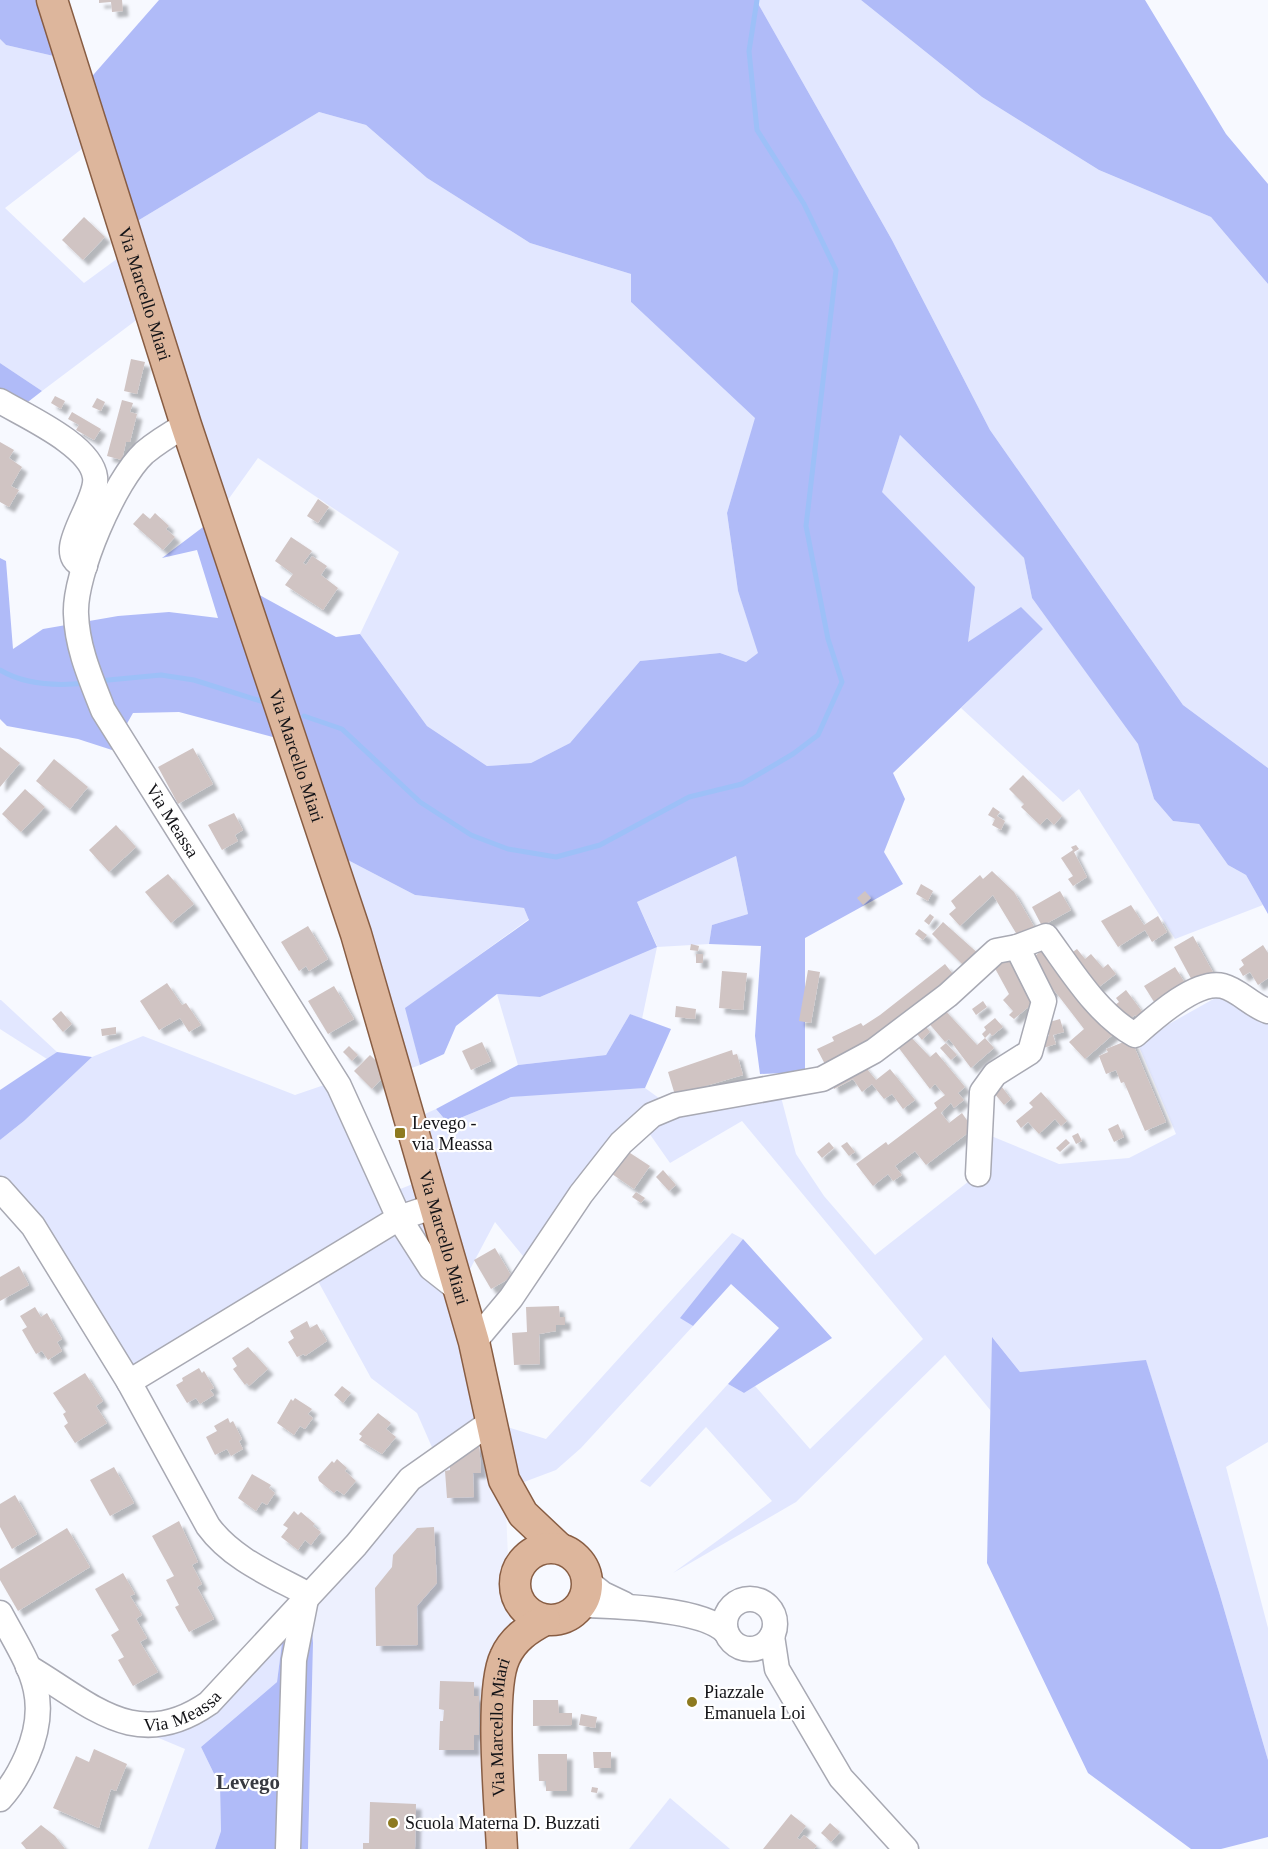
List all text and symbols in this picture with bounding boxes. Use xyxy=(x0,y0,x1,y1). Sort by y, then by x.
street label: Via Marcello Miari xyxy=(114,224,175,363)
street label: Via Marcello Miari xyxy=(265,686,328,825)
street label: Via Meassa xyxy=(142,780,203,861)
place label: Levego - via Meassa xyxy=(412,1113,492,1154)
marker: Levego - via Meassa xyxy=(393,1126,407,1140)
street label: Via Marcello Miari xyxy=(415,1168,473,1307)
street label: Via Marcello Miari xyxy=(486,1655,514,1797)
place label: Piazzale Emanuela Loi xyxy=(704,1682,805,1723)
street label: Via Meassa xyxy=(143,1687,225,1735)
marker: Piazzale Emanuela Loi xyxy=(685,1695,699,1709)
district label: Levego xyxy=(216,1770,280,1794)
place label: Scuola Materna D. Buzzati xyxy=(405,1813,600,1833)
marker: Scuola Materna D. Buzzati xyxy=(386,1816,400,1830)

